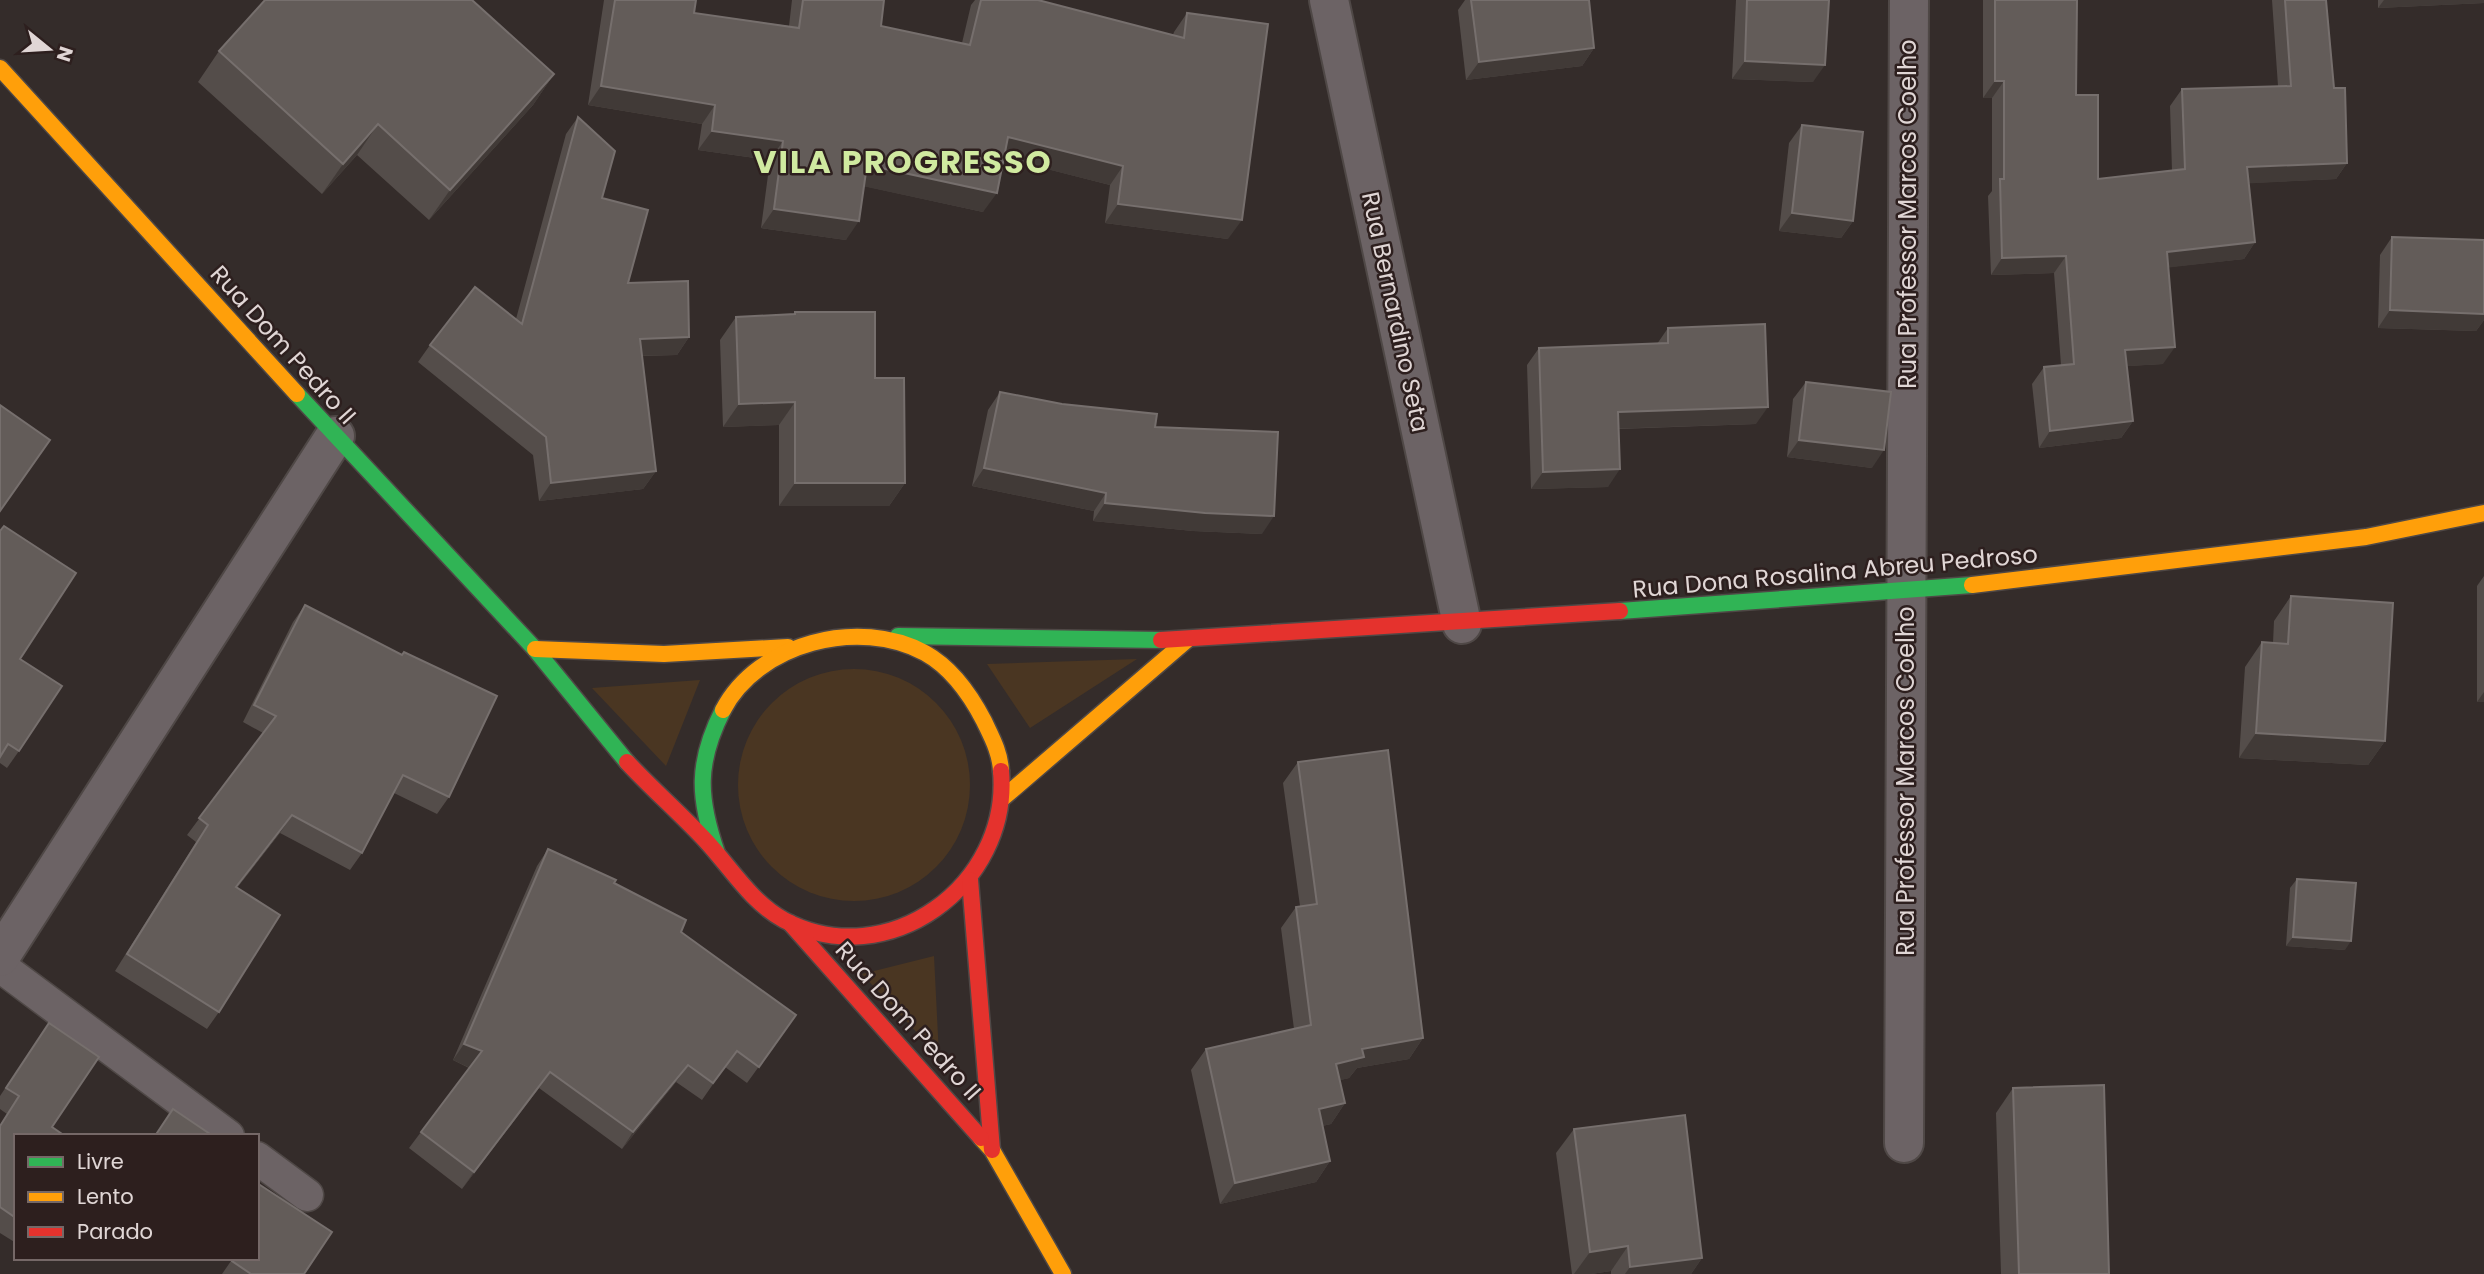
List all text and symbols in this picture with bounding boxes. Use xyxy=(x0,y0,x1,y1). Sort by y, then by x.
north arrow xyxy=(14,14,84,84)
street label: Rua Professor Marcos Coelho xyxy=(1891,39,1924,389)
text: N xyxy=(50,43,80,65)
district label: VILA PROGRESSO xyxy=(753,139,1053,184)
street label: Rua Bernardino Seta xyxy=(1354,189,1437,435)
street label: Rua Dom Pedro II xyxy=(203,258,364,431)
street label: Rua Dona Rosalina Abreu Pedroso xyxy=(1631,537,2039,606)
street label: Rua Professor Marcos Coelho xyxy=(1889,606,1922,956)
street label: Rua Dom Pedro II xyxy=(828,934,989,1107)
legend xyxy=(14,1134,259,1260)
text: Livre xyxy=(77,1147,124,1176)
text: Lento xyxy=(77,1182,134,1211)
text: Parado xyxy=(77,1217,153,1246)

